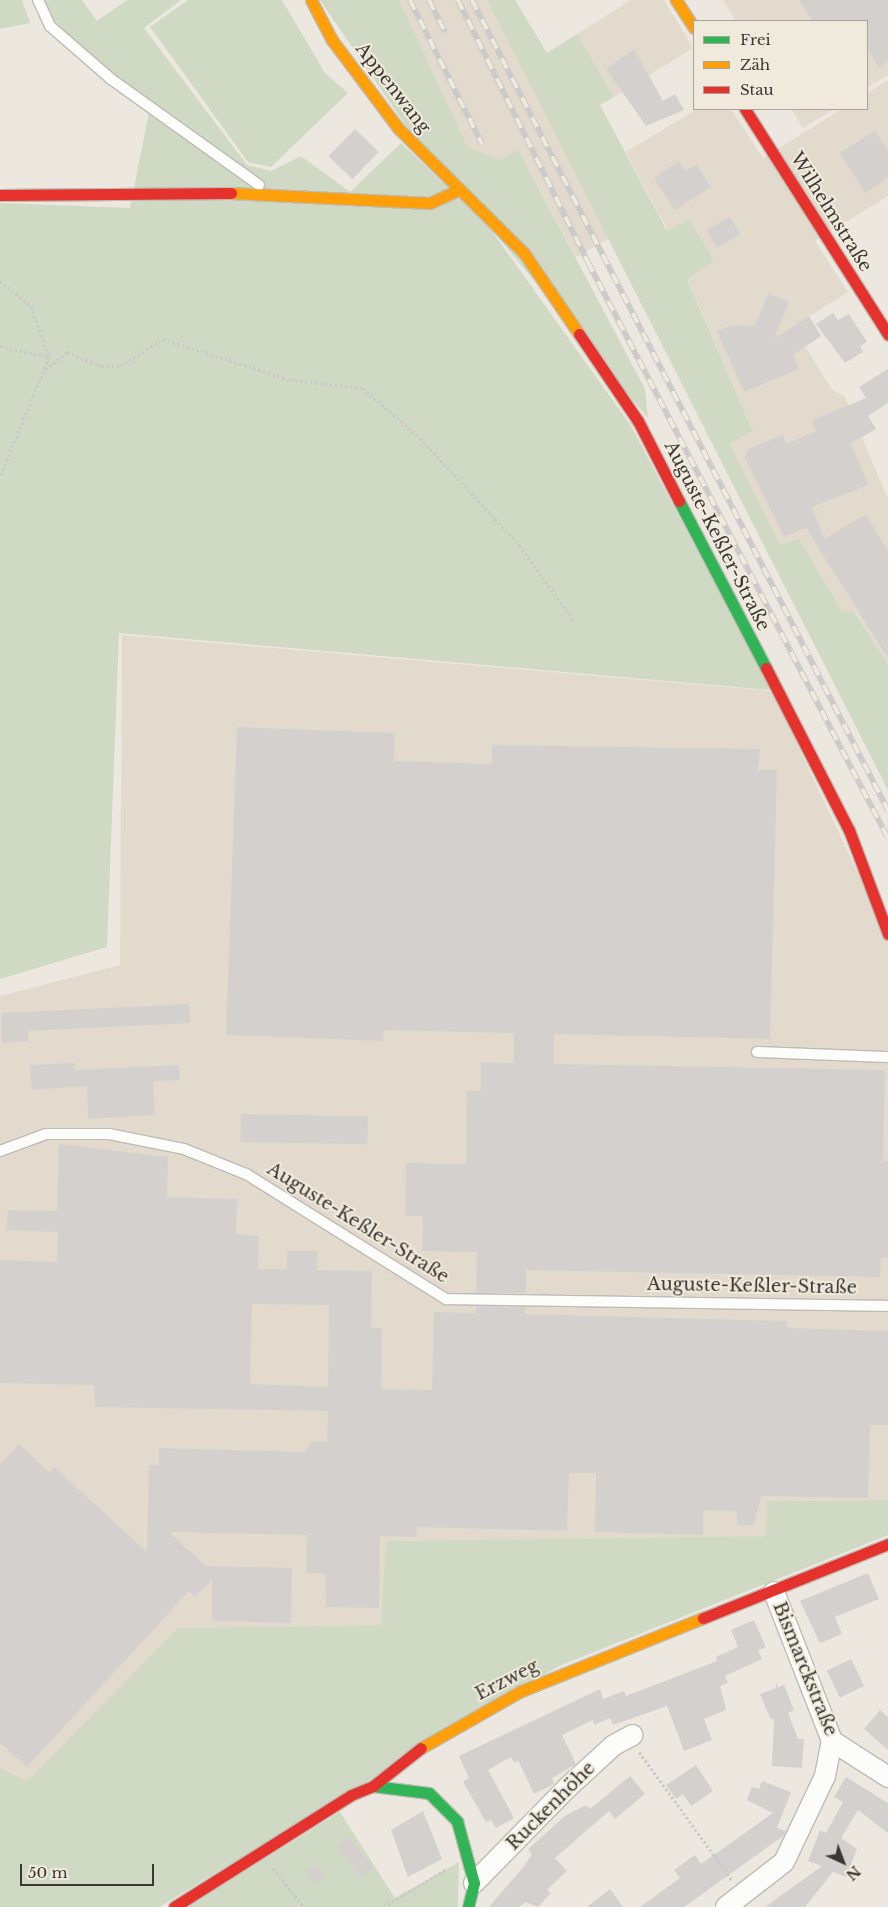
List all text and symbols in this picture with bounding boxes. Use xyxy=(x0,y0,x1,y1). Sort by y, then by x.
legend xyxy=(693,20,868,110)
text: Frei xyxy=(740,30,771,49)
street label: Appenwang xyxy=(351,38,435,138)
text: Zäh xyxy=(740,55,770,74)
text: Stau xyxy=(740,80,774,99)
street label: Wilhelmstraße xyxy=(786,148,876,276)
street label: Auguste-Keßler-Straße xyxy=(660,437,774,635)
street label: Auguste-Keßler-Straße xyxy=(263,1158,453,1288)
street label: Auguste-Keßler-Straße xyxy=(647,1273,857,1299)
street label: Bismarckstraße xyxy=(768,1599,842,1739)
street label: Erzweg xyxy=(472,1655,542,1705)
street label: Ruckenhöhe xyxy=(502,1757,600,1855)
north arrow xyxy=(818,1837,868,1887)
scale bar xyxy=(22,1854,156,1886)
text: N xyxy=(842,1862,864,1884)
text: 50 m xyxy=(28,1863,68,1882)

